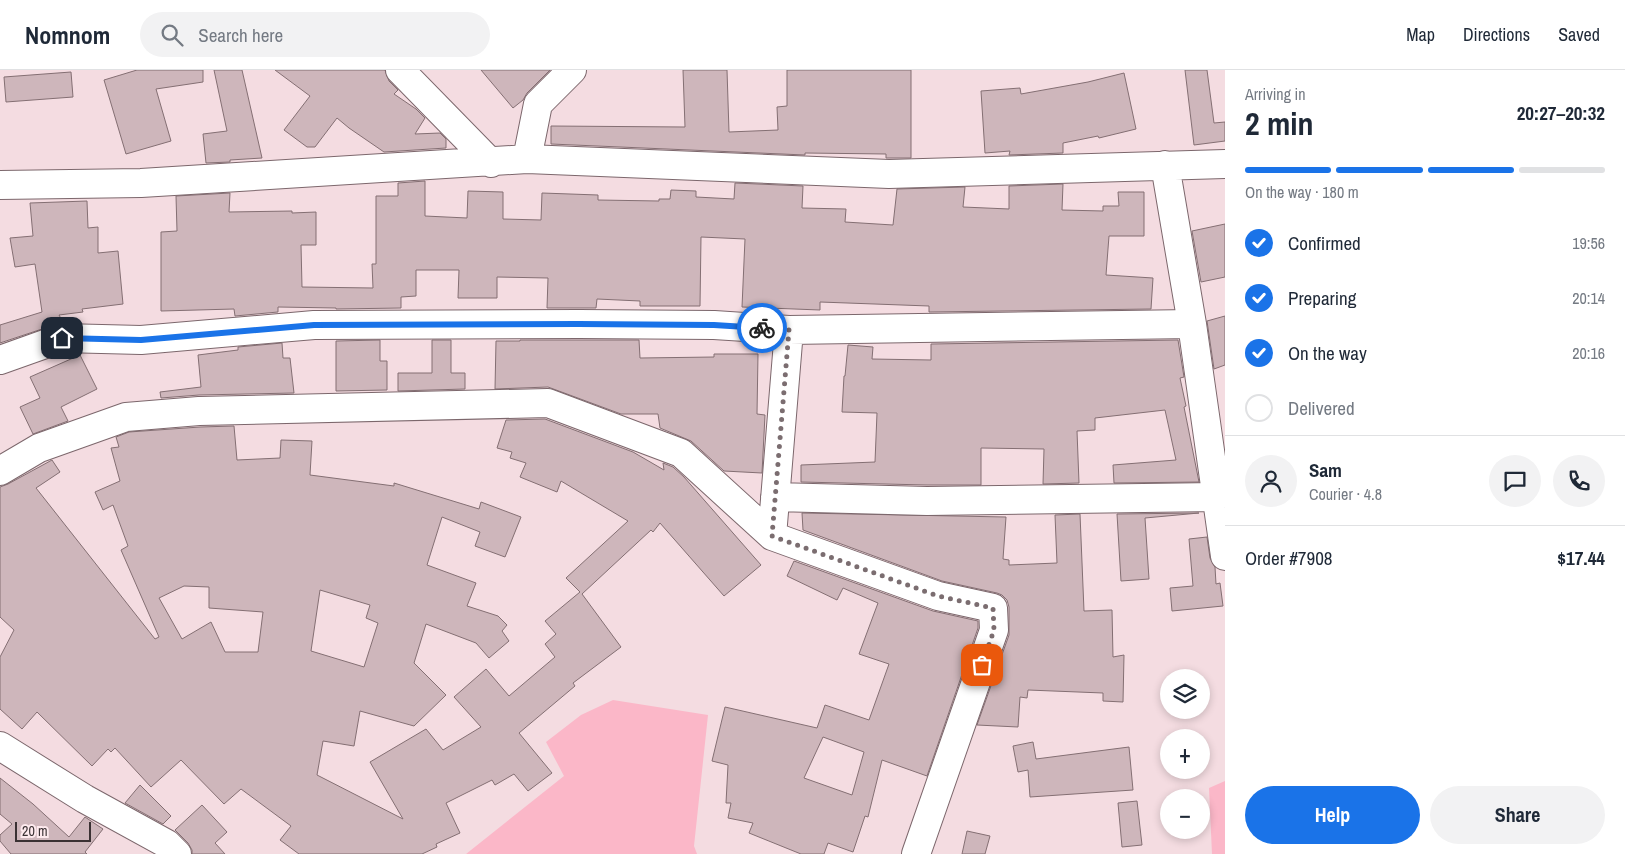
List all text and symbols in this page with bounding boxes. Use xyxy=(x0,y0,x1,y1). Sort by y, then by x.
search box xyxy=(140,12,490,57)
text: Nomnom xyxy=(25,19,110,51)
icon: search xyxy=(158,21,186,49)
text: Search here xyxy=(198,22,283,48)
text: Map xyxy=(1406,22,1435,47)
text: Directions xyxy=(1463,22,1530,47)
text: Saved xyxy=(1558,22,1600,47)
text: Arriving in xyxy=(1245,83,1306,105)
text: 20:27–20:32 xyxy=(1517,100,1605,126)
text: 2 min xyxy=(1245,102,1314,145)
text: On the way · 180 m xyxy=(1245,181,1359,203)
icon: check xyxy=(1245,229,1273,257)
text: Confirmed xyxy=(1288,230,1361,256)
text: 19:56 xyxy=(1572,232,1605,254)
icon: check xyxy=(1245,284,1273,312)
text: Preparing xyxy=(1288,285,1356,311)
text: 20:14 xyxy=(1572,287,1605,309)
courier xyxy=(737,303,787,353)
icon: bike xyxy=(748,314,776,342)
pin xyxy=(41,317,83,359)
icon: home xyxy=(48,324,76,352)
icon: check xyxy=(1245,339,1273,367)
text: On the way xyxy=(1288,340,1367,366)
text: 20:16 xyxy=(1572,342,1605,364)
text: Delivered xyxy=(1288,395,1355,421)
button: person xyxy=(1245,455,1297,507)
button: chat xyxy=(1489,455,1541,507)
button: phone xyxy=(1553,455,1605,507)
text: Sam xyxy=(1309,457,1342,483)
text: Courier · 4.8 xyxy=(1309,483,1382,505)
text: Order #7908 xyxy=(1245,545,1332,571)
text: $17.44 xyxy=(1557,545,1605,571)
pin xyxy=(961,644,1003,686)
icon: bag xyxy=(968,651,996,679)
map controls xyxy=(1160,669,1210,839)
button: layers xyxy=(1160,669,1210,719)
button: + xyxy=(1160,729,1210,779)
button: Help xyxy=(1245,786,1420,844)
button: Share xyxy=(1430,786,1605,844)
button: − xyxy=(1160,789,1210,839)
scale bar xyxy=(15,819,91,842)
text: 20 m xyxy=(22,822,48,840)

